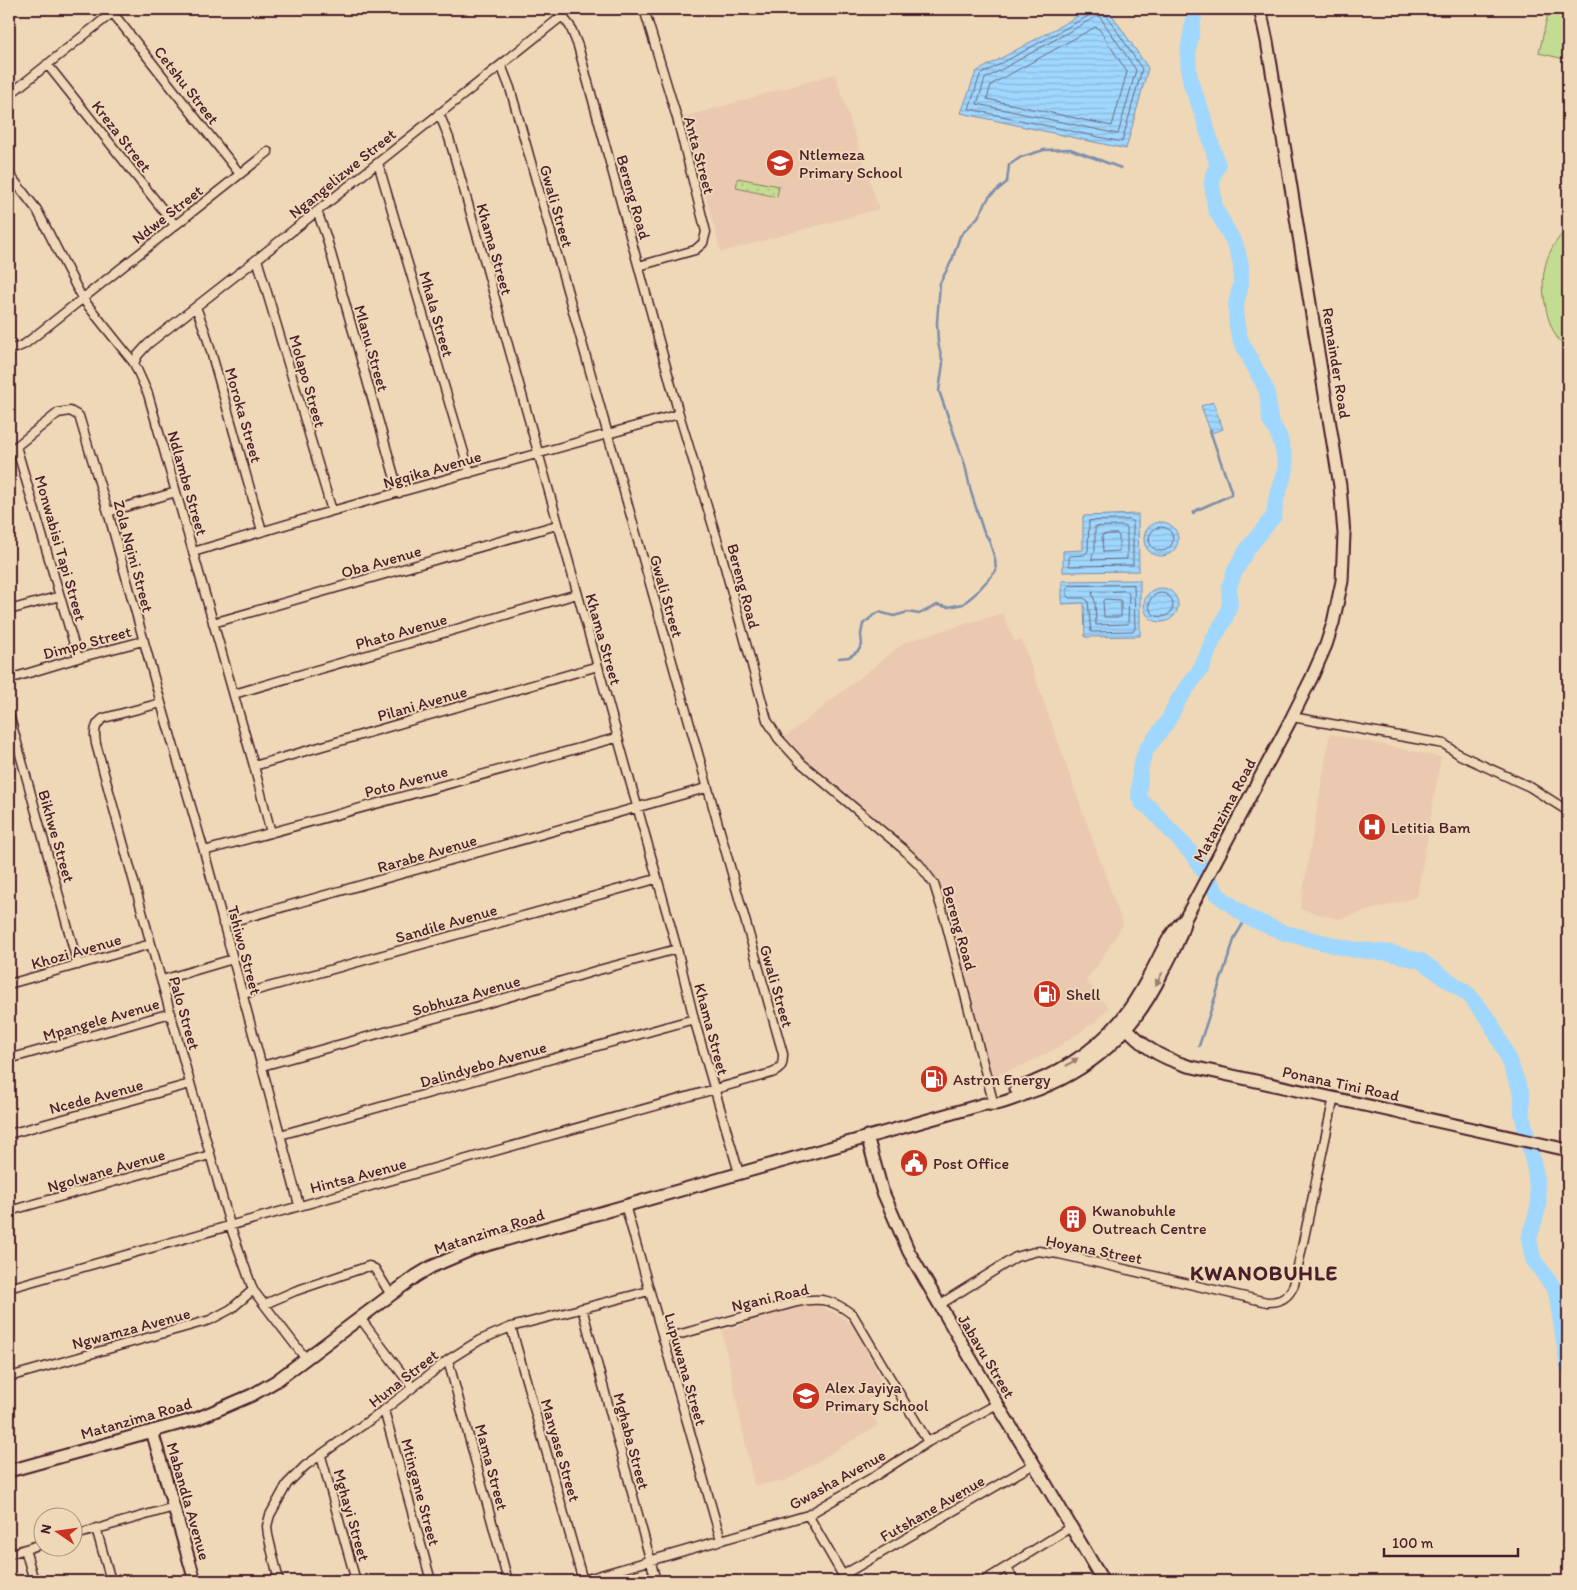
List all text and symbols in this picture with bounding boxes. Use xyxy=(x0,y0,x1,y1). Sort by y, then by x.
street label: Cetshu Street xyxy=(150,42,223,128)
street label: Kreza Street xyxy=(88,97,155,176)
street label: Anta Street xyxy=(680,114,719,196)
street label: Ngangelizwe Street xyxy=(285,124,400,222)
place label: Ntlemeza Primary School xyxy=(799,145,903,182)
school or university icon: Ntlemeza Primary School xyxy=(765,148,795,178)
street label: Bereng Road xyxy=(612,153,655,242)
street label: Gwali Street xyxy=(536,163,577,250)
street label: Ndwe Street xyxy=(128,181,206,248)
street label: Khama Street xyxy=(472,201,517,297)
street label: Mhala Street xyxy=(415,269,458,359)
street label: Mlanu Street xyxy=(350,303,393,394)
street label: Remainder Road xyxy=(1318,306,1355,420)
street label: Molapo Street xyxy=(285,333,330,430)
street label: Moroka Street xyxy=(221,365,266,465)
street label: Ndlambe Street xyxy=(163,429,212,538)
street label: Ngqika Avenue xyxy=(381,446,483,493)
street label: Monwabisi Tapi Street xyxy=(31,473,90,623)
street label: Zola Nqini Street xyxy=(109,498,158,614)
street label: Oba Avenue xyxy=(339,541,424,582)
street label: Bereng Road xyxy=(723,542,764,631)
street label: Gwali Street xyxy=(646,553,687,640)
street label: Khama Street xyxy=(581,591,626,687)
street label: Phato Avenue xyxy=(353,609,449,654)
street label: Dimpo Street xyxy=(41,622,133,663)
street label: Pilani Avenue xyxy=(375,682,470,725)
street label: Matanzima Road xyxy=(1189,755,1260,865)
street label: Poto Avenue xyxy=(362,761,450,802)
street label: Bikhwe Street xyxy=(34,788,79,885)
hospital icon: Letitia Bam xyxy=(1357,812,1387,842)
place label: Letitia Bam xyxy=(1391,818,1471,837)
street label: Rarabe Avenue xyxy=(375,830,479,877)
street label: Bereng Road xyxy=(938,884,981,973)
street label: Sandile Avenue xyxy=(393,900,499,947)
street label: Tshiwo Street xyxy=(223,903,266,997)
street label: Khozi Avenue xyxy=(29,930,123,973)
street label: Gwali Street xyxy=(756,943,797,1030)
street label: Sobhuza Avenue xyxy=(410,971,523,1020)
one-way arrow xyxy=(1155,972,1163,987)
street label: Palo Street xyxy=(165,974,204,1052)
fuel station icon: Shell xyxy=(1032,979,1062,1009)
street label: Khama Street xyxy=(690,981,733,1077)
place label: Shell xyxy=(1066,985,1101,1004)
street label: Mpangele Avenue xyxy=(41,994,162,1045)
street label: Dalindyebo Avenue xyxy=(418,1037,549,1092)
one-way arrow xyxy=(1066,1057,1079,1066)
street label: Ponana Tini Road xyxy=(1281,1062,1401,1105)
fuel station icon: Astron Energy xyxy=(919,1064,949,1094)
place label: Astron Energy xyxy=(953,1070,1051,1089)
street label: Ncede Avenue xyxy=(47,1075,145,1118)
street label: Ngolwane Avenue xyxy=(45,1145,167,1196)
public building icon: Post Office xyxy=(899,1148,929,1178)
street label: Hintsa Avenue xyxy=(308,1153,408,1197)
place label: Post Office xyxy=(933,1154,1009,1173)
place label: Kwanobuhle Outreach Centre xyxy=(1092,1201,1207,1238)
building icon: Kwanobuhle Outreach Centre xyxy=(1058,1204,1088,1234)
street label: Matanzima Road xyxy=(432,1205,547,1258)
street label: Hoyana Street xyxy=(1044,1231,1144,1268)
district label: KWANOBUHLE xyxy=(1190,1260,1338,1285)
street label: Ngani Road xyxy=(730,1279,811,1316)
street label: Ngwamza Avenue xyxy=(70,1304,192,1353)
street label: Lupuwana Street xyxy=(660,1310,711,1428)
street label: Jabavu Street xyxy=(954,1311,1019,1402)
street label: Huna Street xyxy=(365,1345,442,1411)
place label: Alex Jayiya Primary School xyxy=(825,1378,929,1415)
school or university icon: Alex Jayiya Primary School xyxy=(791,1381,821,1411)
street label: Mghaba Street xyxy=(609,1391,654,1492)
street label: Matanzima Road xyxy=(78,1393,194,1443)
street label: Manyase Street xyxy=(537,1397,584,1504)
street label: Mama Street xyxy=(471,1422,512,1512)
street label: Mtingane Street xyxy=(397,1436,444,1548)
street label: Mabandla Avenue xyxy=(163,1440,214,1562)
street label: Gwasha Avenue xyxy=(786,1445,889,1514)
street label: Mghayi Street xyxy=(329,1467,374,1563)
street label: Futshane Avenue xyxy=(877,1471,988,1546)
north arrow xyxy=(32,1508,82,1558)
text: N xyxy=(36,1523,55,1536)
scale bar xyxy=(1384,1525,1518,1557)
text: 100 m xyxy=(1392,1534,1434,1552)

